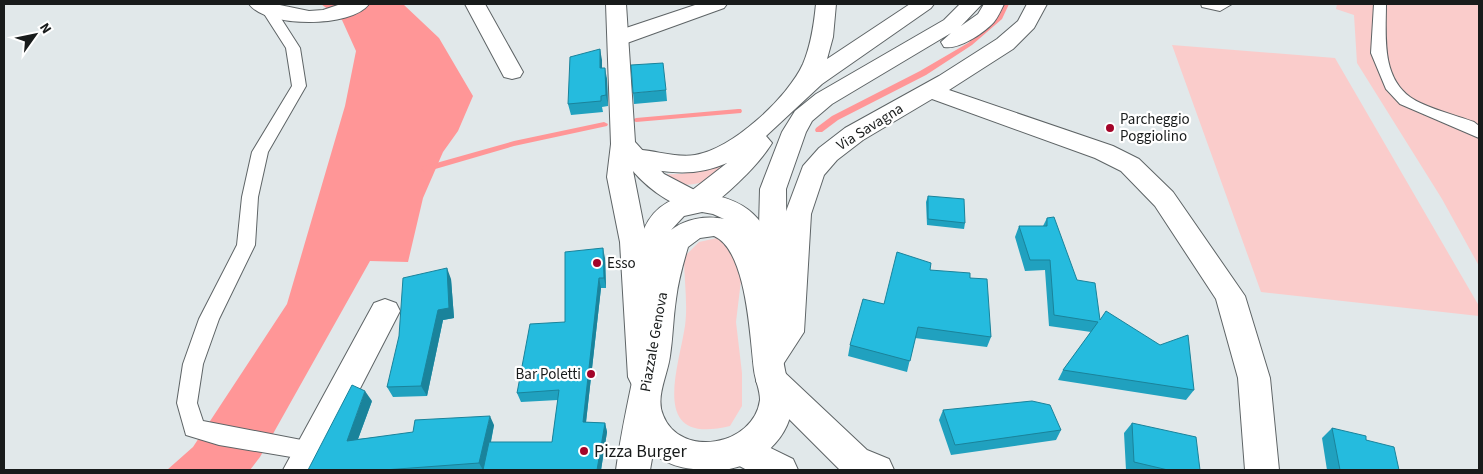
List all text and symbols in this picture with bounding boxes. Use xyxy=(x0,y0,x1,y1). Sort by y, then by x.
north arrow xyxy=(10,10,60,60)
text: N xyxy=(34,19,56,38)
street label: Via Savagna xyxy=(833,98,907,156)
place label: Parcheggio Poggiolino xyxy=(1120,109,1190,147)
marker: Parcheggio Poggiolino xyxy=(1104,122,1116,134)
place label: Esso xyxy=(607,253,636,274)
marker: Esso xyxy=(591,257,603,269)
street label: Piazzale Genova xyxy=(635,290,673,394)
place label: Bar Poletti xyxy=(516,364,581,385)
marker: Bar Poletti xyxy=(585,368,597,380)
place label: Pizza Burger xyxy=(594,439,687,464)
marker: Pizza Burger xyxy=(578,445,590,457)

